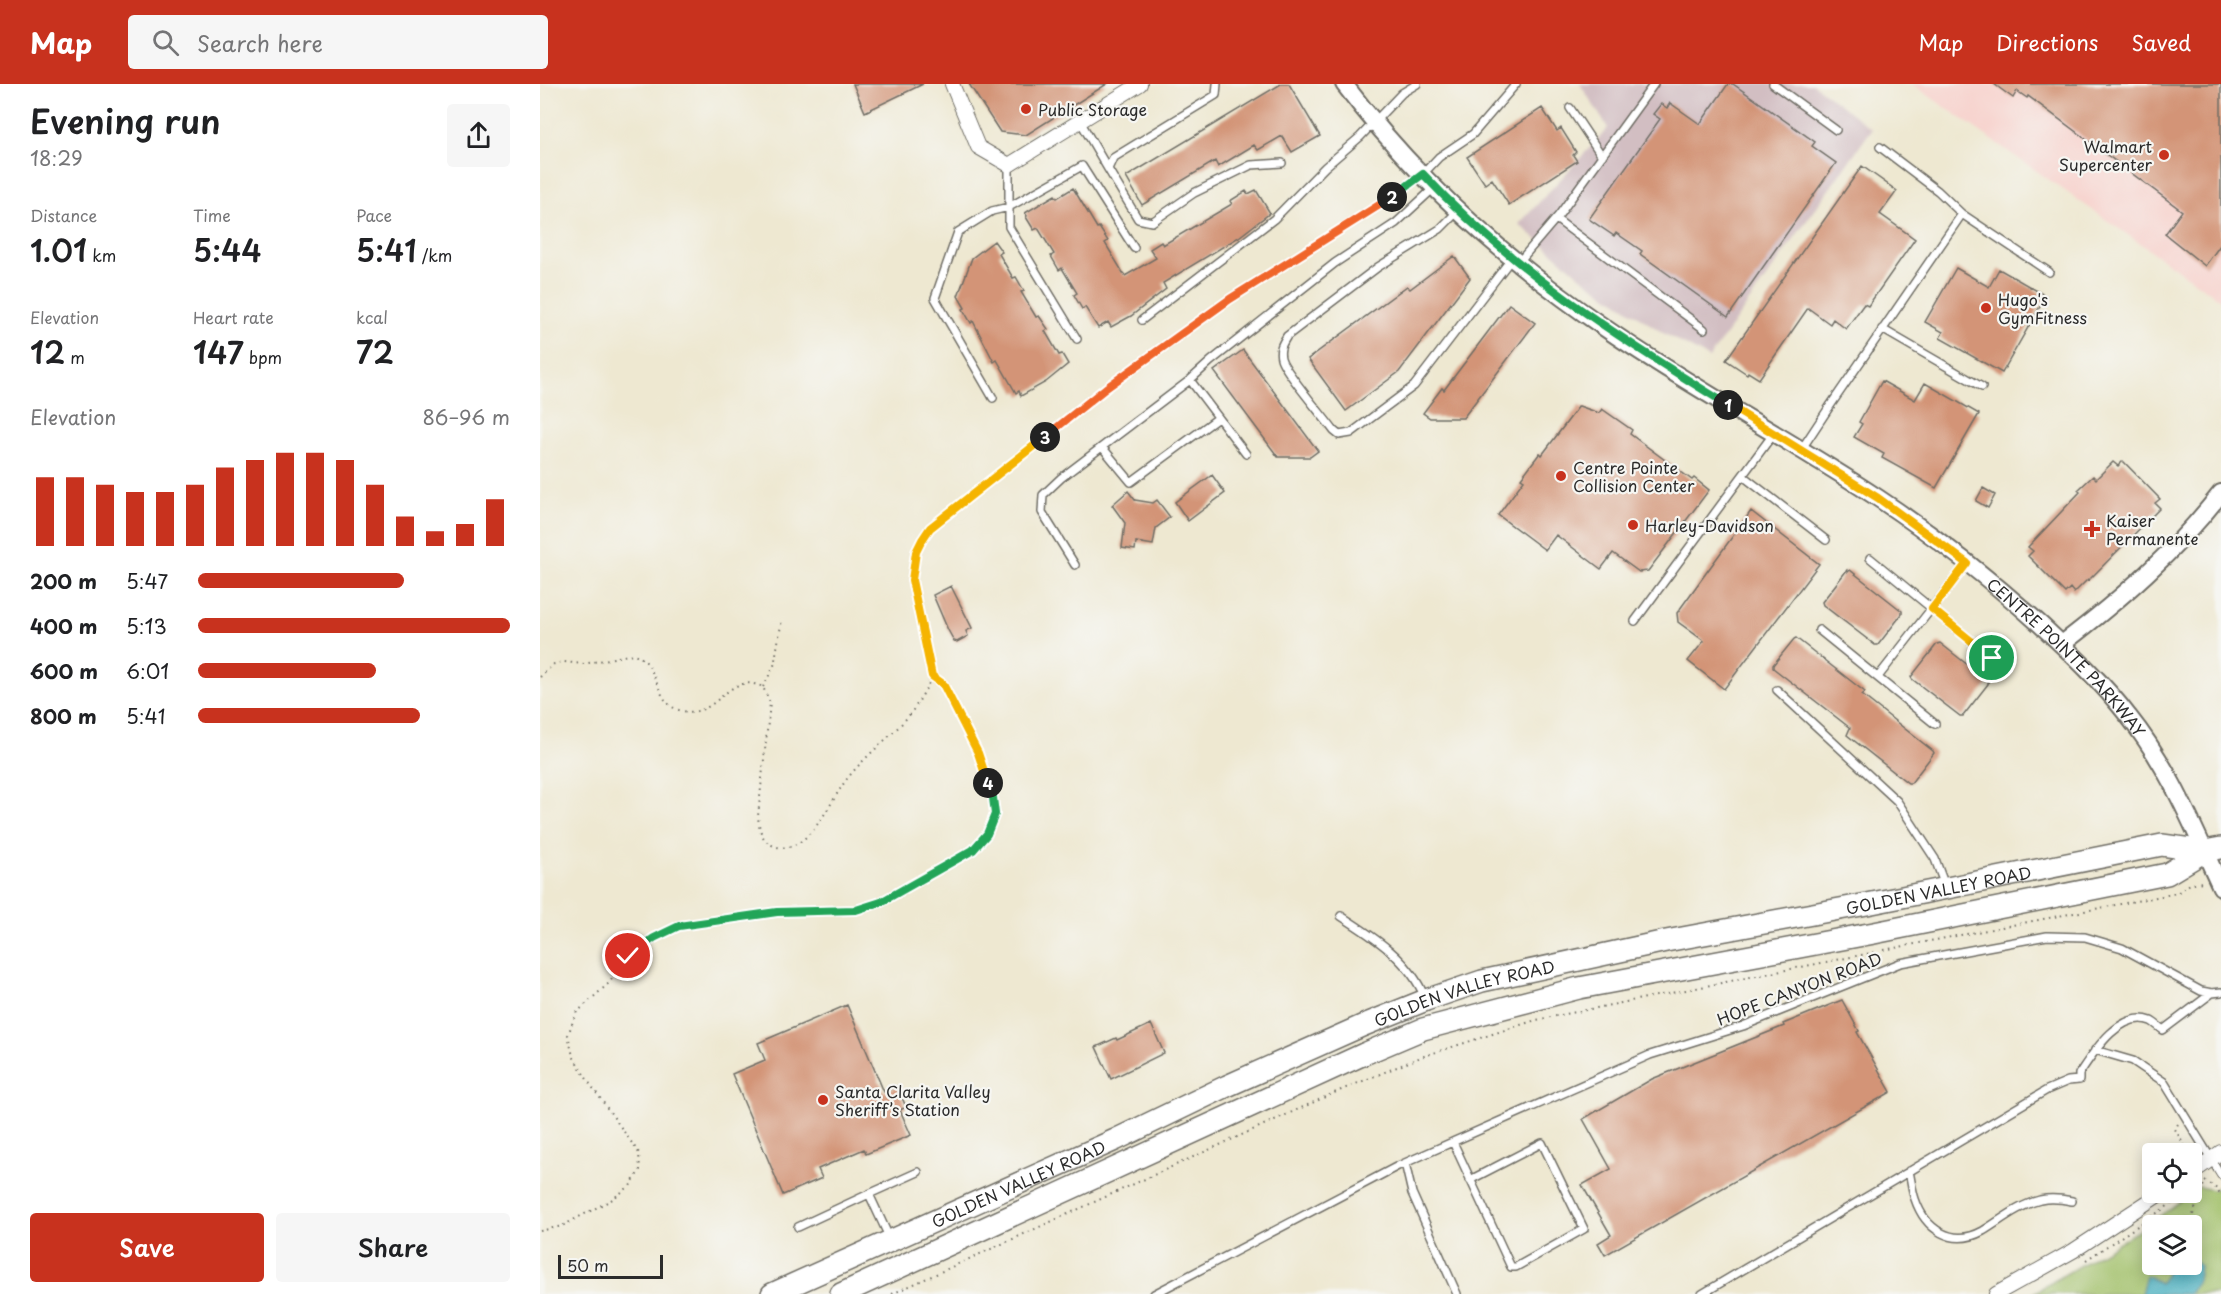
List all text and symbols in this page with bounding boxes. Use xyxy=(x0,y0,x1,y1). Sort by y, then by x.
search box xyxy=(128,15,548,69)
text: Map xyxy=(30,21,92,64)
icon: search xyxy=(149,26,182,59)
text: Search here xyxy=(197,26,323,59)
text: Map xyxy=(1918,26,1963,58)
text: Directions xyxy=(1996,26,2098,58)
text: Saved xyxy=(2131,26,2191,58)
text: Evening run xyxy=(30,95,221,145)
place label: Public Storage xyxy=(1038,97,1147,121)
marker: Public Storage xyxy=(1019,102,1033,116)
button: share xyxy=(447,104,510,167)
place label: Walmart Supercenter xyxy=(2059,134,2153,176)
text: 18:29 xyxy=(30,143,83,173)
marker: Walmart Supercenter xyxy=(2157,148,2171,162)
pin: 2 xyxy=(1377,182,1407,212)
text: 2 xyxy=(1386,185,1398,209)
text: Distance xyxy=(30,203,97,227)
text: Time xyxy=(193,203,231,227)
text: Pace xyxy=(356,203,392,227)
text: 1.01 xyxy=(30,227,87,272)
text: 5:44 xyxy=(193,227,262,272)
text: 5:41 xyxy=(356,227,417,272)
text: km xyxy=(87,243,116,267)
text: /km xyxy=(417,243,452,267)
place label: Hugo's GymFitness xyxy=(1998,287,2087,329)
marker: Hugo's GymFitness xyxy=(1979,301,1993,315)
text: Elevation xyxy=(30,305,99,329)
text: Heart rate xyxy=(193,305,274,329)
text: kcal xyxy=(356,305,388,329)
text: 12 xyxy=(30,329,65,374)
text: 147 xyxy=(193,329,244,374)
text: 72 xyxy=(356,329,394,374)
text: m xyxy=(65,345,85,369)
text: bpm xyxy=(244,345,282,369)
pin: 1 xyxy=(1713,390,1743,420)
text: 1 xyxy=(1724,393,1732,417)
text: Elevation xyxy=(30,402,116,432)
text: 86–96 m xyxy=(423,402,510,432)
pin: 3 xyxy=(1030,422,1060,452)
text: 3 xyxy=(1040,425,1050,449)
place label: Centre Pointe Collision Center xyxy=(1573,455,1695,497)
marker: Centre Pointe Collision Center xyxy=(1554,469,1568,483)
place label: Kaiser Permanente xyxy=(2106,508,2198,550)
place label: Harley-Davidson xyxy=(1645,513,1774,537)
marker: Harley-Davidson xyxy=(1626,518,1640,532)
marker: Kaiser Permanente xyxy=(2083,520,2101,538)
text: 200 m xyxy=(30,566,97,596)
text: 5:47 xyxy=(126,566,168,596)
street label: CENTRE POINTE PARKWAY xyxy=(1982,572,2152,741)
text: 400 m xyxy=(30,611,98,641)
text: 5:13 xyxy=(126,611,167,641)
pin xyxy=(1966,632,2017,683)
icon: arrive xyxy=(1975,641,2008,674)
text: 600 m xyxy=(30,656,98,686)
text: 6:01 xyxy=(126,656,169,686)
text: 800 m xyxy=(30,701,97,731)
text: 5:41 xyxy=(126,701,166,731)
pin: 4 xyxy=(973,768,1003,798)
text: 4 xyxy=(983,771,993,795)
street label: GOLDEN VALLEY ROAD xyxy=(1844,859,2033,920)
pin xyxy=(602,930,653,981)
icon: check xyxy=(611,939,644,972)
street label: HOPE CANYON ROAD xyxy=(1713,945,1885,1031)
street label: GOLDEN VALLEY ROAD xyxy=(1370,954,1557,1032)
place label: Santa Clarita Valley Sheriff’s Station xyxy=(835,1079,991,1121)
marker: Santa Clarita Valley Sheriff’s Station xyxy=(816,1093,830,1107)
street label: GOLDEN VALLEY ROAD xyxy=(927,1134,1109,1233)
map controls xyxy=(2142,1143,2202,1275)
button: locate xyxy=(2142,1143,2202,1203)
button: Save xyxy=(30,1213,264,1282)
button: Share xyxy=(276,1213,510,1282)
button: layers xyxy=(2142,1215,2202,1275)
scale bar xyxy=(558,1252,663,1280)
text: 50 m xyxy=(567,1253,608,1277)

